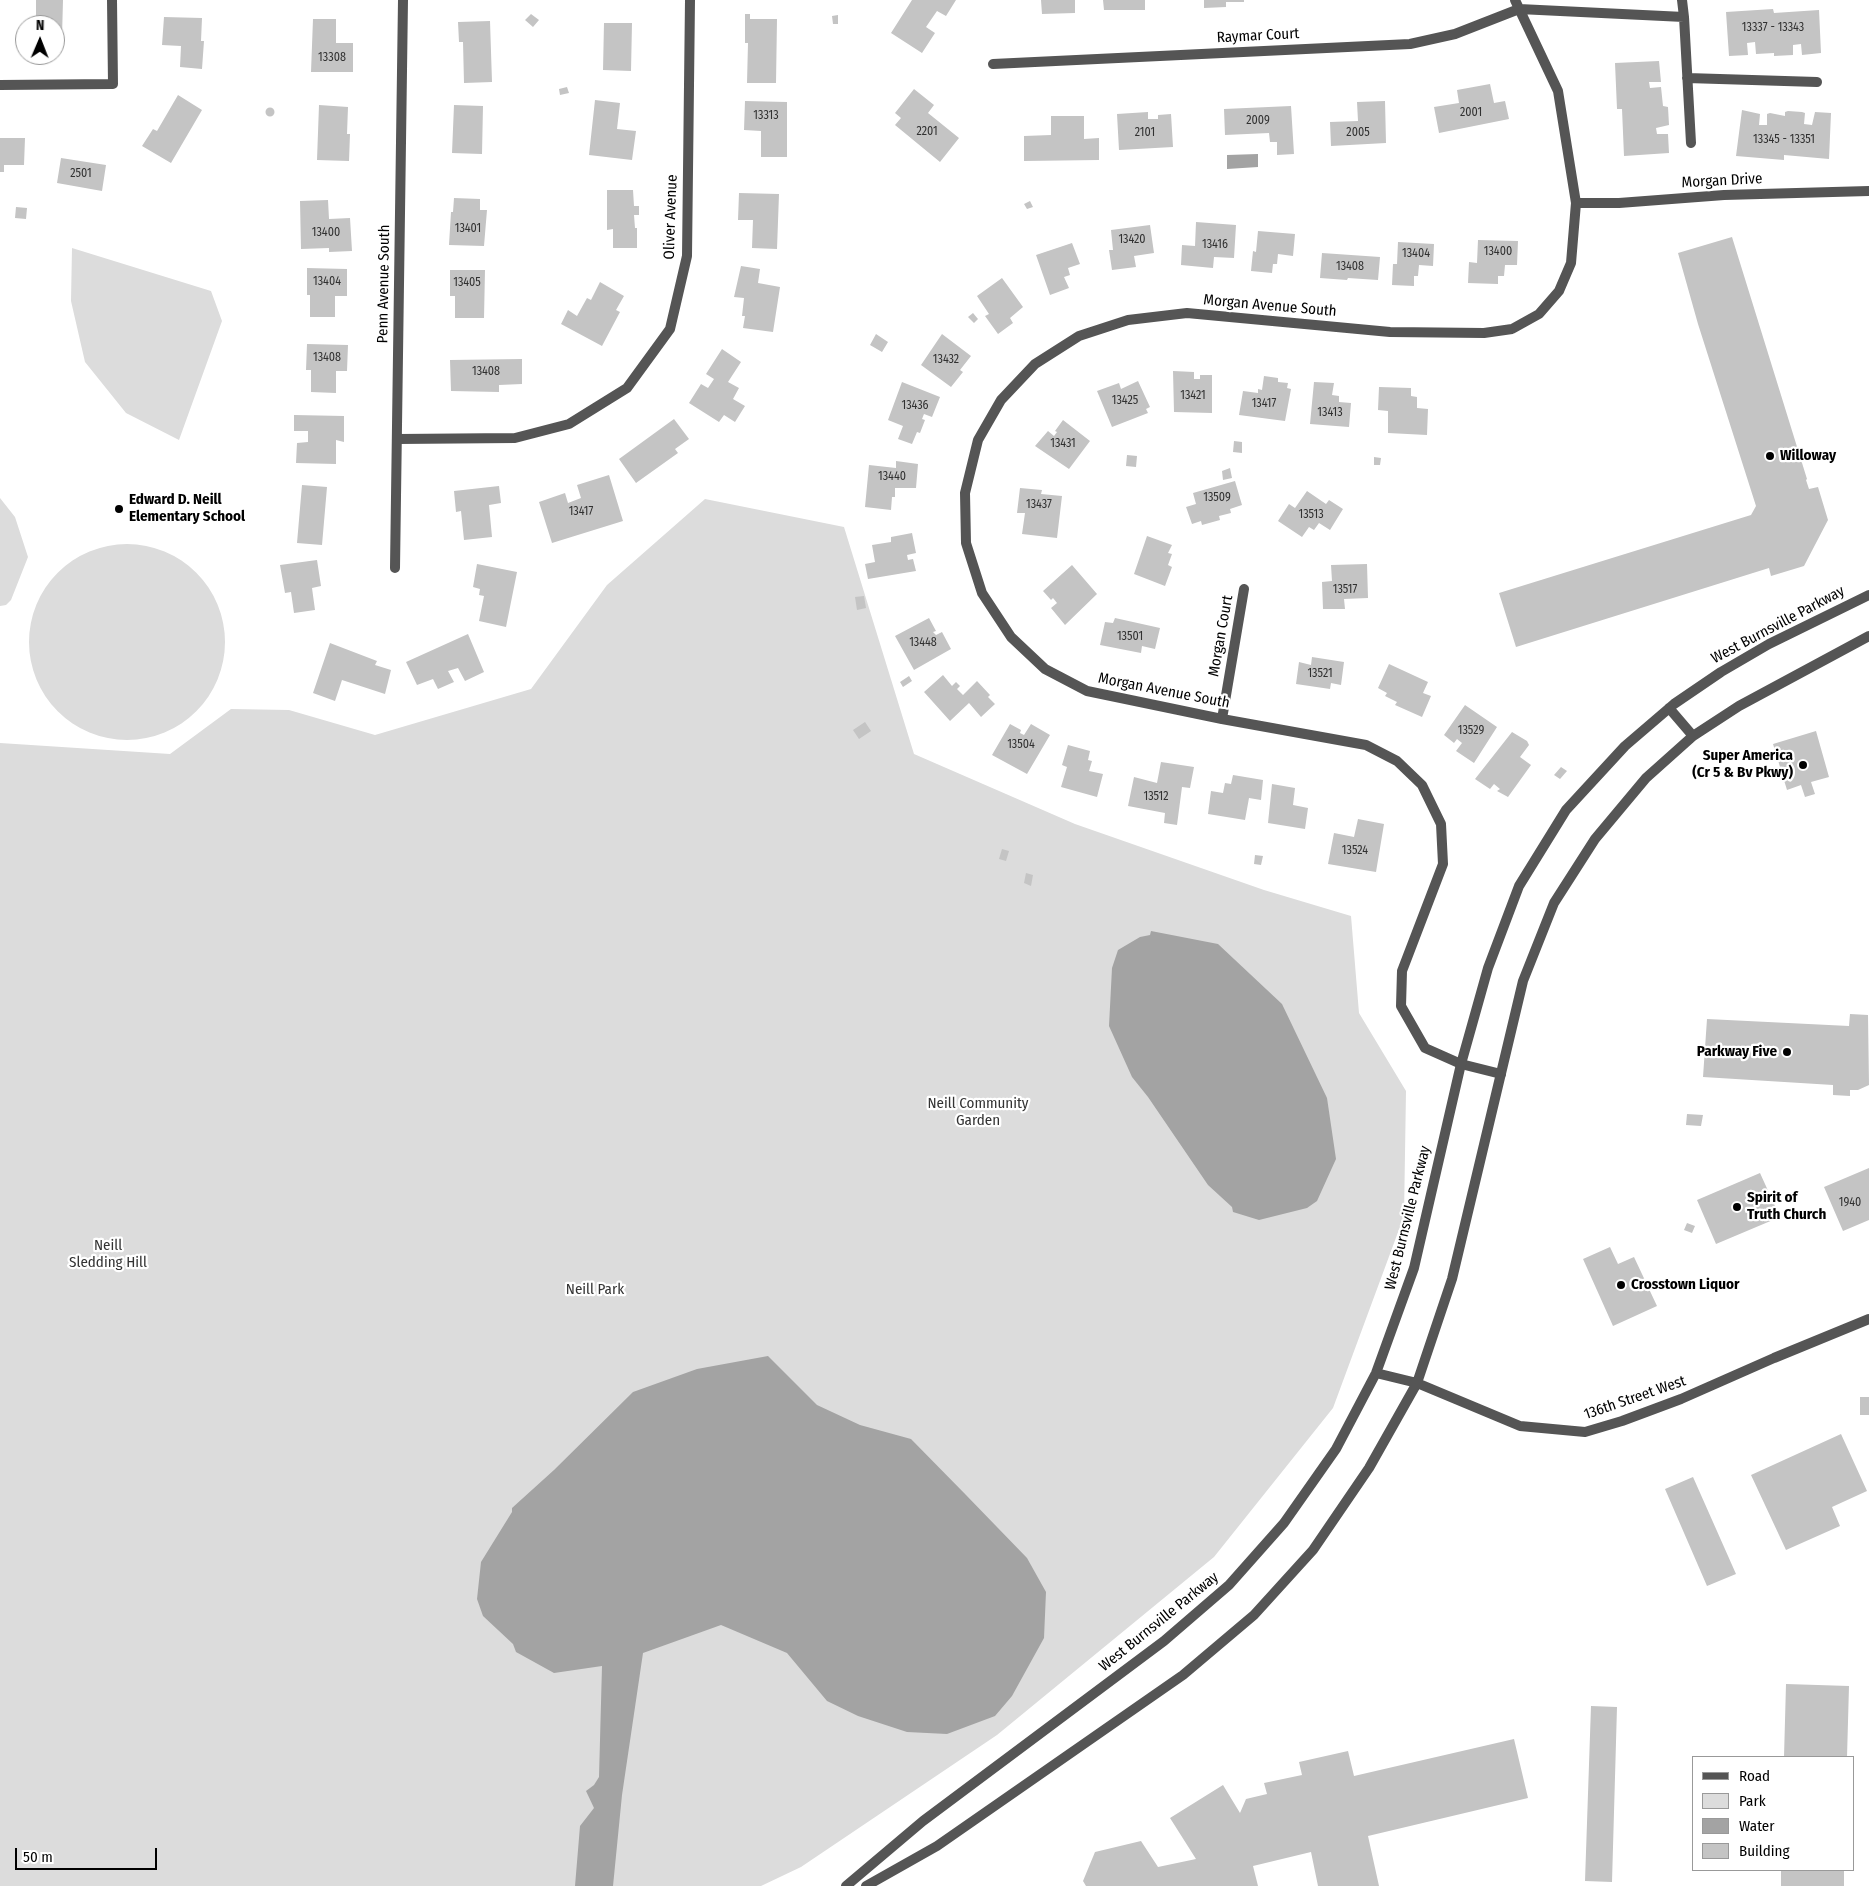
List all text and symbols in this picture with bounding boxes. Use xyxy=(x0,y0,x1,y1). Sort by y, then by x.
north arrow xyxy=(15,15,65,65)
text: N xyxy=(36,17,45,34)
house number: 13337 - 13343 xyxy=(1742,21,1804,35)
street label: Raymar Court xyxy=(1216,25,1300,47)
house number: 13308 xyxy=(318,51,346,65)
house number: 2001 xyxy=(1460,106,1482,120)
house number: 13313 xyxy=(753,109,779,123)
house number: 2009 xyxy=(1246,114,1270,128)
house number: 2201 xyxy=(916,125,938,139)
house number: 2101 xyxy=(1135,126,1155,140)
house number: 2005 xyxy=(1346,126,1370,140)
house number: 13345 - 13351 xyxy=(1753,133,1815,147)
house number: 2501 xyxy=(70,167,92,181)
street label: Morgan Drive xyxy=(1681,170,1763,192)
street label: Oliver Avenue xyxy=(661,174,681,260)
house number: 13401 xyxy=(455,222,481,236)
street label: Penn Avenue South xyxy=(374,224,394,344)
house number: 13400 xyxy=(312,226,340,240)
house number: 13420 xyxy=(1118,233,1146,247)
house number: 13416 xyxy=(1202,238,1228,252)
house number: 13400 xyxy=(1484,245,1512,259)
house number: 13404 xyxy=(1402,247,1430,261)
house number: 13408 xyxy=(1336,260,1364,274)
house number: 13404 xyxy=(313,275,341,289)
house number: 13405 xyxy=(453,276,481,290)
street label: Morgan Avenue South xyxy=(1203,291,1337,321)
house number: 13408 xyxy=(313,351,341,365)
house number: 13432 xyxy=(933,353,959,367)
house number: 13408 xyxy=(472,365,500,379)
house number: 13421 xyxy=(1180,389,1206,403)
house number: 13425 xyxy=(1112,394,1138,408)
house number: 13417 xyxy=(1252,397,1276,411)
house number: 13436 xyxy=(901,399,929,413)
house number: 13413 xyxy=(1317,406,1343,420)
house number: 13431 xyxy=(1050,437,1076,451)
place label: Willoway xyxy=(1780,447,1836,465)
marker: Willoway xyxy=(1764,450,1776,462)
house number: 13440 xyxy=(878,470,906,484)
place label: Edward D. Neill Elementary School xyxy=(129,491,245,526)
house number: 13509 xyxy=(1203,491,1231,505)
house number: 13437 xyxy=(1026,498,1052,512)
marker: Edward D. Neill Elementary School xyxy=(113,503,125,515)
house number: 13417 xyxy=(569,505,593,519)
house number: 13513 xyxy=(1298,508,1324,522)
street label: West Burnsville Parkway xyxy=(1708,582,1848,668)
house number: 13517 xyxy=(1333,583,1357,597)
street label: Morgan Court xyxy=(1205,594,1237,678)
house number: 13501 xyxy=(1117,630,1143,644)
house number: 13448 xyxy=(909,636,937,650)
house number: 13521 xyxy=(1307,667,1333,681)
street label: Morgan Avenue South xyxy=(1097,669,1231,713)
house number: 13529 xyxy=(1458,724,1484,738)
house number: 13504 xyxy=(1007,738,1035,752)
place label: Super America (Cr 5 & Bv Pkwy) xyxy=(1692,747,1793,782)
marker: Super America (Cr 5 & Bv Pkwy) xyxy=(1797,759,1809,771)
house number: 13512 xyxy=(1144,790,1168,804)
house number: 13524 xyxy=(1342,844,1368,858)
place label: Parkway Five xyxy=(1697,1043,1777,1061)
marker: Parkway Five xyxy=(1781,1046,1793,1058)
park label: Neill Community Garden xyxy=(927,1095,1029,1130)
street label: West Burnsville Parkway xyxy=(1381,1144,1435,1292)
place label: Spirit of Truth Church xyxy=(1747,1189,1826,1224)
house number: 1940 xyxy=(1839,1196,1861,1210)
marker: Spirit of Truth Church xyxy=(1731,1201,1743,1213)
park label: Neill Sledding Hill xyxy=(69,1237,147,1272)
place label: Crosstown Liquor xyxy=(1631,1276,1739,1294)
marker: Crosstown Liquor xyxy=(1615,1279,1627,1291)
park label: Neill Park xyxy=(566,1281,624,1299)
street label: 136th Street West xyxy=(1582,1372,1688,1424)
street label: West Burnsville Parkway xyxy=(1096,1568,1222,1676)
legend xyxy=(1692,1756,1854,1871)
text: Road xyxy=(1739,1767,1770,1785)
text: Park xyxy=(1739,1792,1766,1810)
text: Water xyxy=(1739,1817,1774,1835)
scale bar xyxy=(18,1838,160,1870)
text: Building xyxy=(1739,1842,1790,1860)
text: 50 m xyxy=(23,1848,53,1866)

